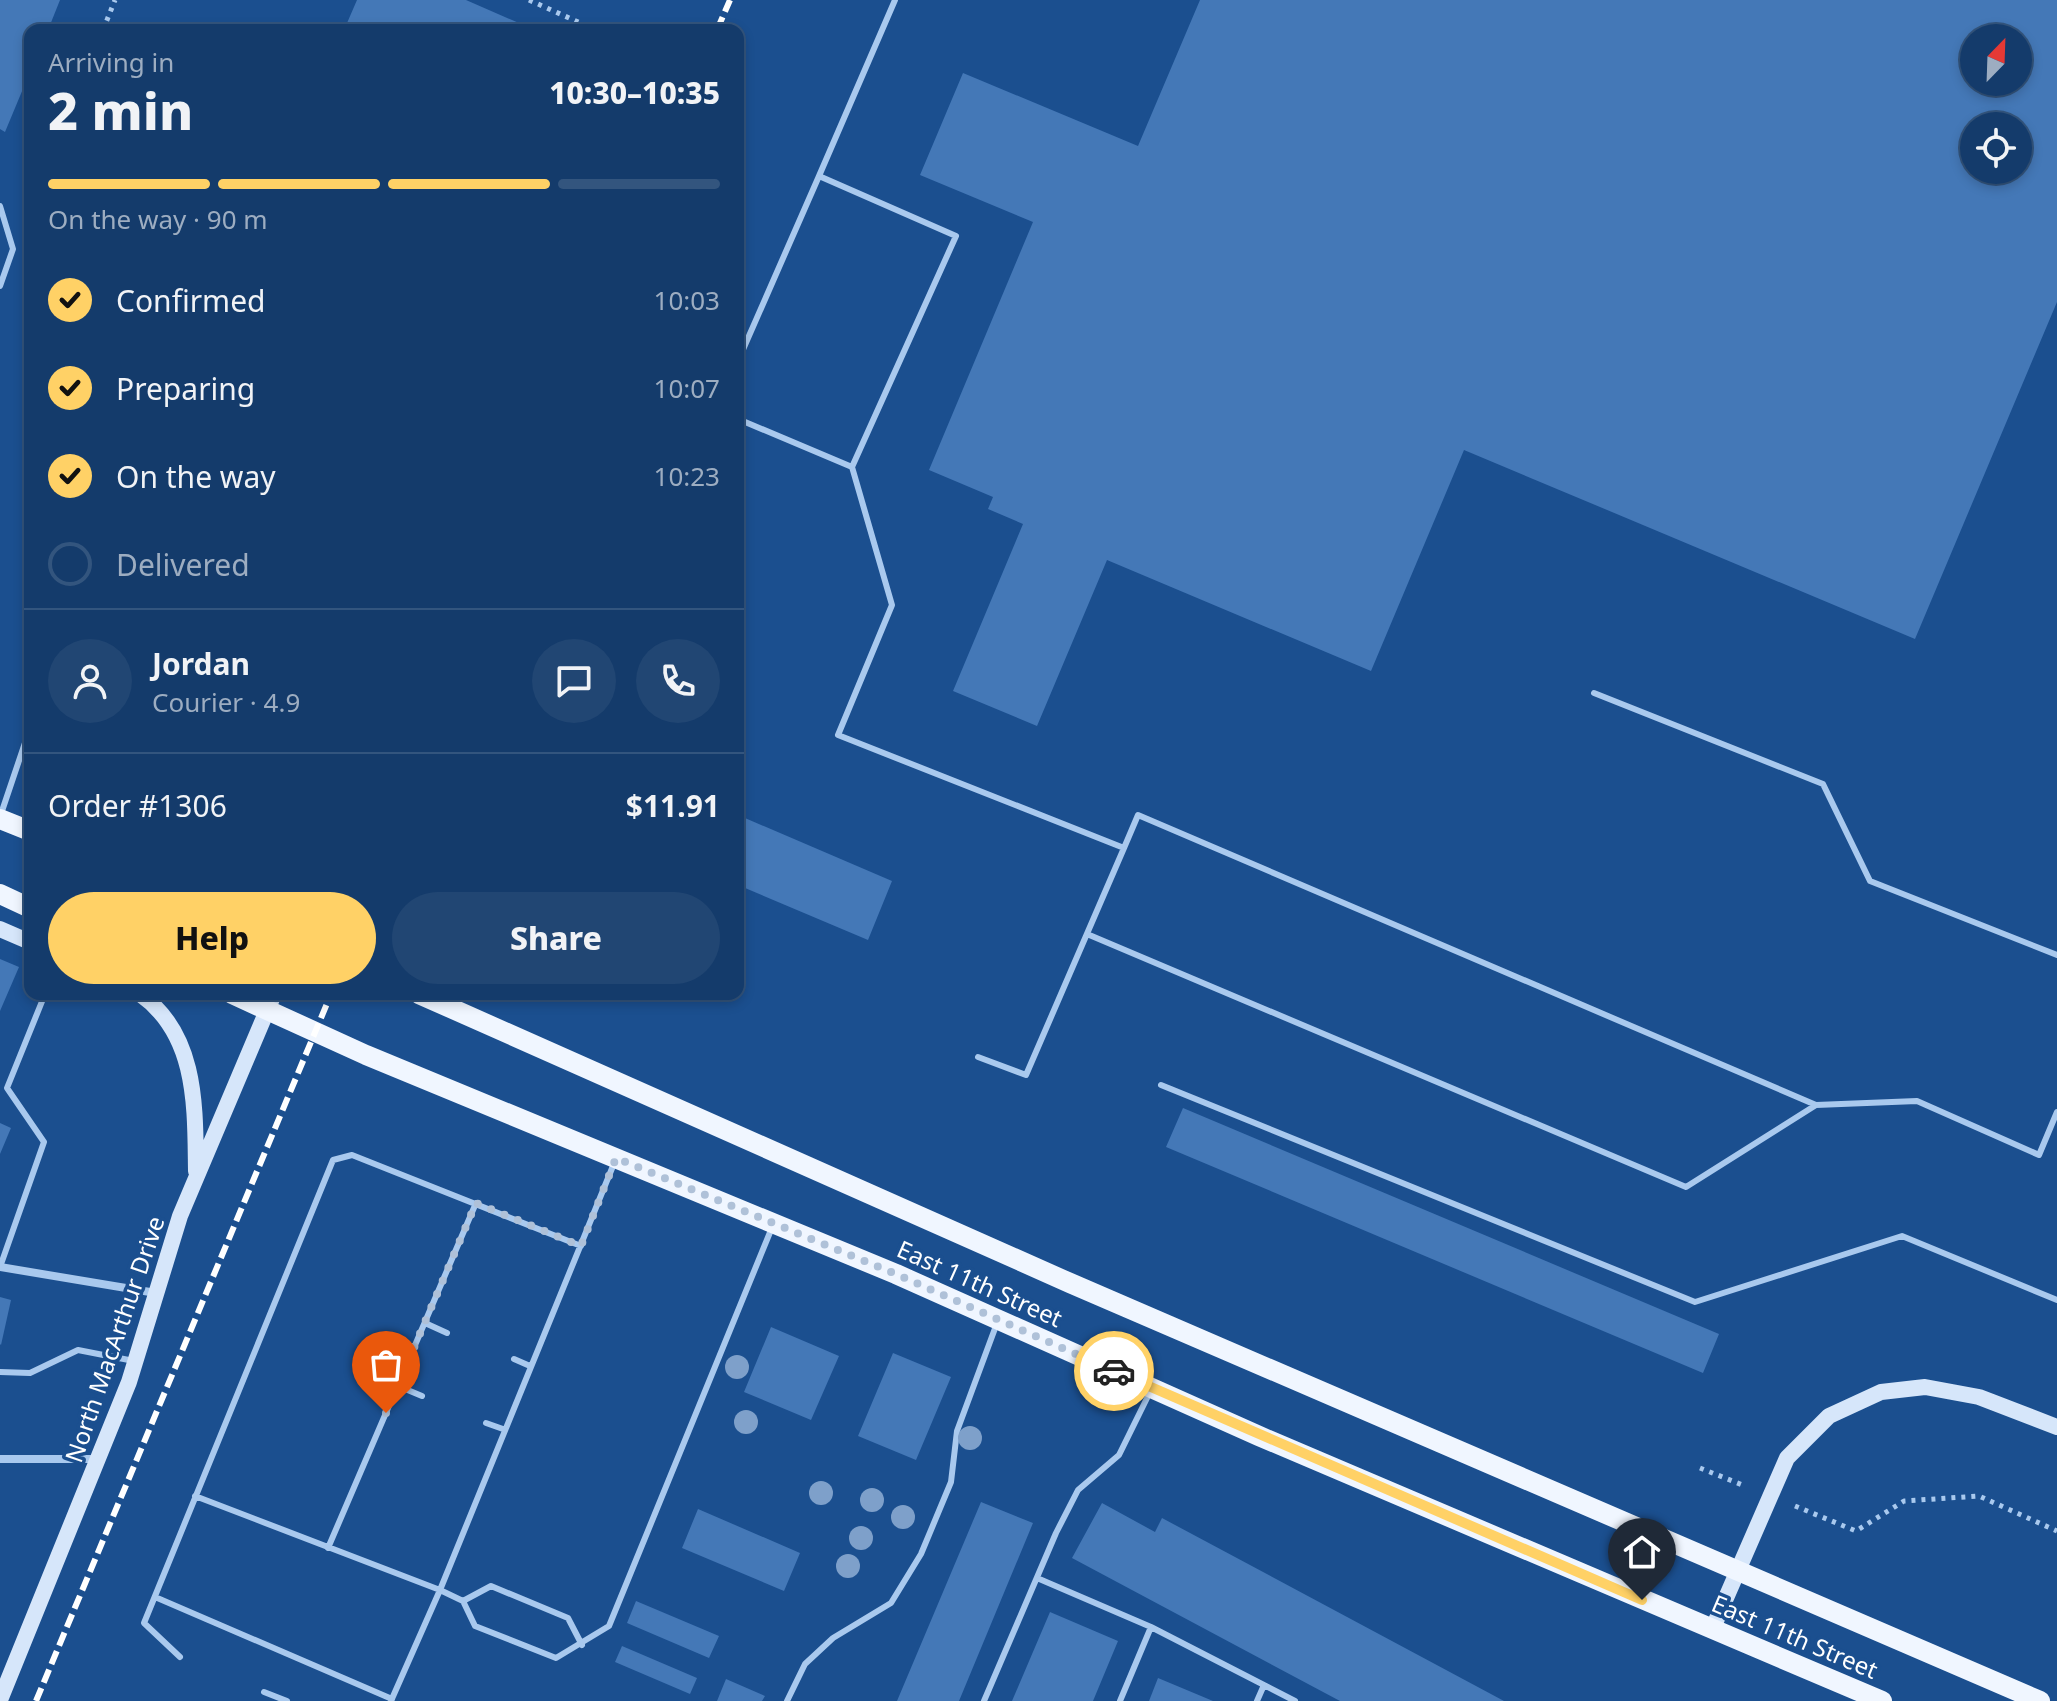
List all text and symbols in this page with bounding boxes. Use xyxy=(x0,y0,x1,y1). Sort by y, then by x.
north arrow xyxy=(1960,24,2032,96)
map controls xyxy=(1960,24,2032,184)
text: Arriving in xyxy=(48,44,174,80)
text: 10:30–10:35 xyxy=(549,72,720,113)
text: 2 min xyxy=(48,74,193,145)
button: locate xyxy=(1960,112,2032,184)
text: On the way · 90 m xyxy=(48,201,268,237)
icon: check xyxy=(48,278,92,322)
text: Confirmed xyxy=(116,280,266,321)
text: 10:03 xyxy=(654,282,720,318)
icon: check xyxy=(48,366,92,410)
text: Preparing xyxy=(116,368,255,409)
text: 10:07 xyxy=(654,370,720,406)
icon: check xyxy=(48,454,92,498)
text: On the way xyxy=(116,456,276,497)
text: 10:23 xyxy=(654,458,720,494)
text: Delivered xyxy=(116,544,250,585)
button: person xyxy=(48,639,132,723)
button: chat xyxy=(532,639,616,723)
button: phone xyxy=(636,639,720,723)
text: Jordan xyxy=(152,643,250,684)
text: Courier · 4.9 xyxy=(152,684,300,720)
text: Order #1306 xyxy=(48,785,227,826)
text: $11.91 xyxy=(626,785,720,826)
button: Help xyxy=(48,892,376,984)
button: Share xyxy=(392,892,720,984)
street label: North MacArthur Drive xyxy=(56,1212,172,1466)
street label: East 11th Street xyxy=(892,1232,1068,1334)
pin xyxy=(352,1331,420,1413)
courier xyxy=(1074,1331,1154,1411)
icon: bag xyxy=(364,1343,408,1387)
icon: car xyxy=(1092,1349,1136,1393)
pin xyxy=(1608,1518,1676,1600)
icon: home xyxy=(1620,1530,1664,1574)
street label: East 11th Street xyxy=(1707,1586,1883,1686)

